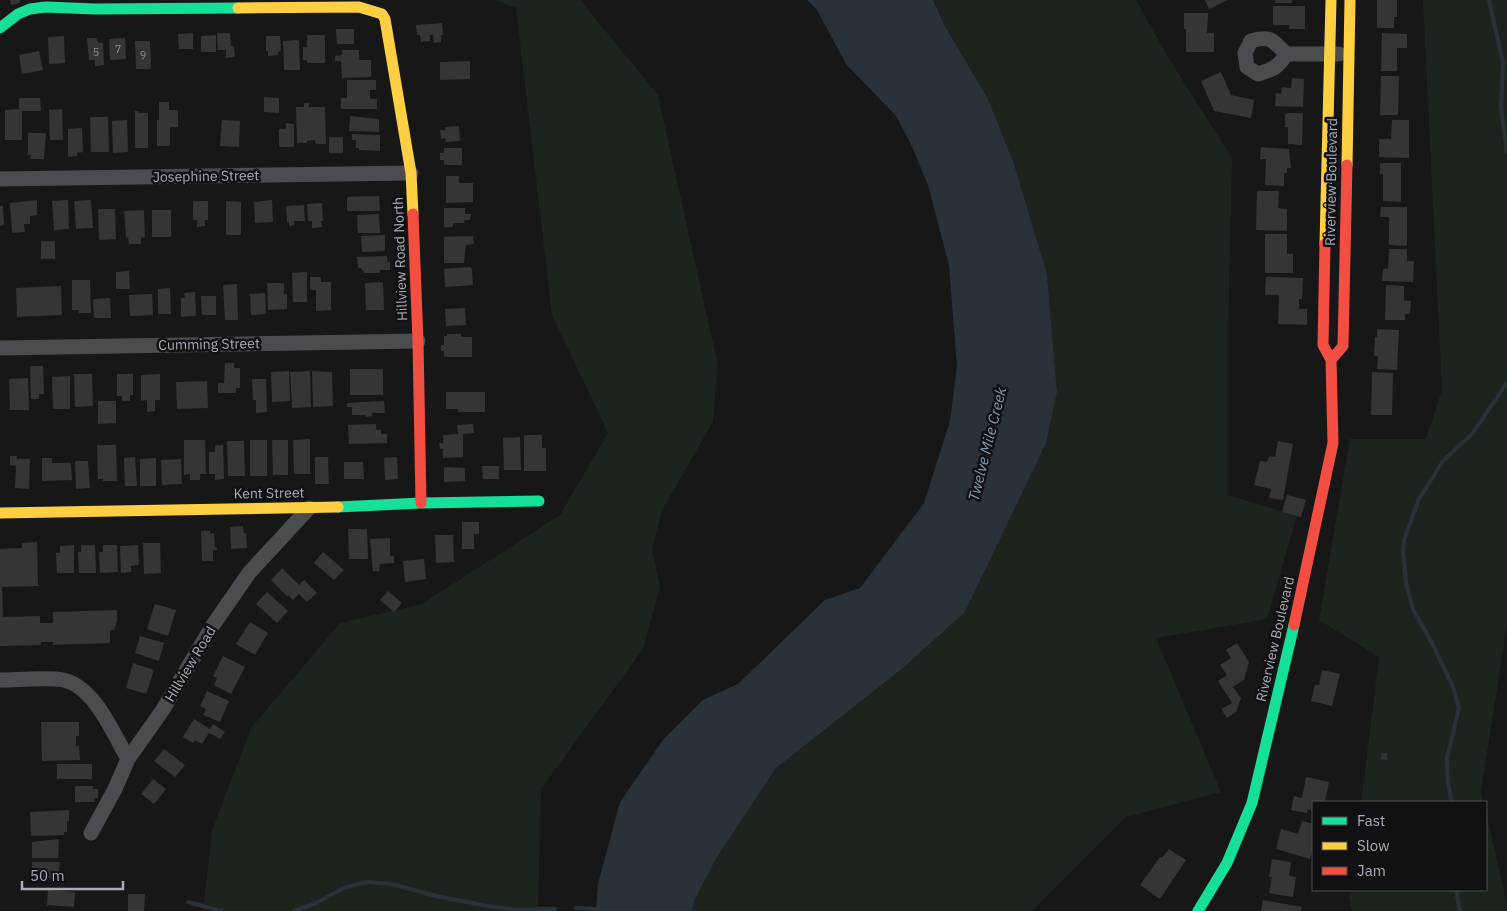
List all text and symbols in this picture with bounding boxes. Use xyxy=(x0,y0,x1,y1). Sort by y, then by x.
house number: 7 xyxy=(115,42,121,56)
house number: 5 xyxy=(93,45,99,59)
house number: 9 xyxy=(140,48,146,62)
street label: Riverview Boulevard xyxy=(1321,118,1341,246)
street label: Josephine Street xyxy=(153,166,259,186)
street label: Hillview Road North xyxy=(389,197,411,321)
street label: Cumming Street xyxy=(158,334,260,354)
water label: Twelve Mile Creek xyxy=(964,385,1010,503)
street label: Kent Street xyxy=(233,483,305,503)
street label: Riverview Boulevard xyxy=(1252,575,1298,703)
street label: Hillview Road xyxy=(160,623,220,705)
legend xyxy=(1312,801,1487,891)
text: Fast xyxy=(1357,811,1385,830)
text: Slow xyxy=(1357,836,1390,855)
scale bar xyxy=(22,858,124,890)
text: Jam xyxy=(1357,861,1386,880)
text: 50 m xyxy=(30,866,65,885)

